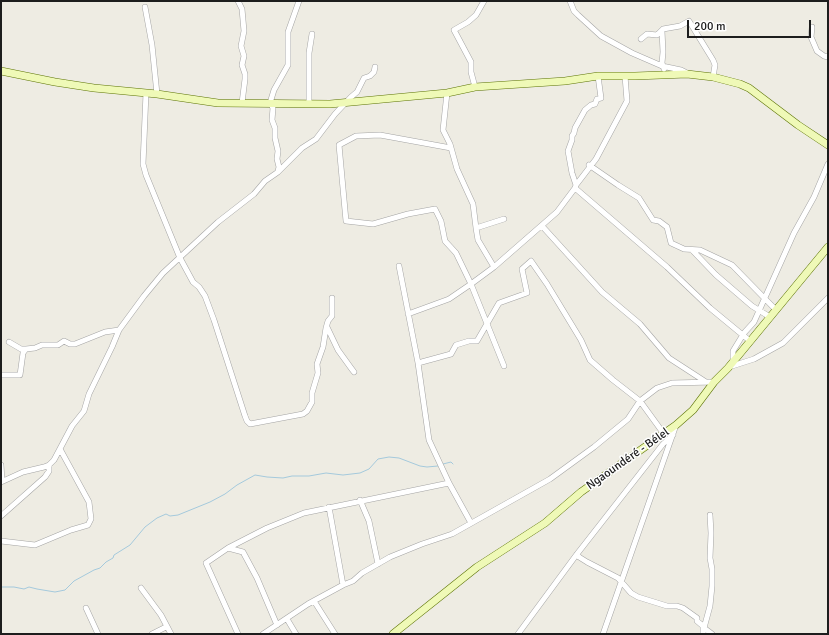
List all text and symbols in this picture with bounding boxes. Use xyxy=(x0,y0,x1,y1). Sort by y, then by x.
scale bar xyxy=(689,12,813,38)
text: 200 m xyxy=(694,19,726,34)
street label: Ngaoundéré - Bélel xyxy=(584,425,672,493)

